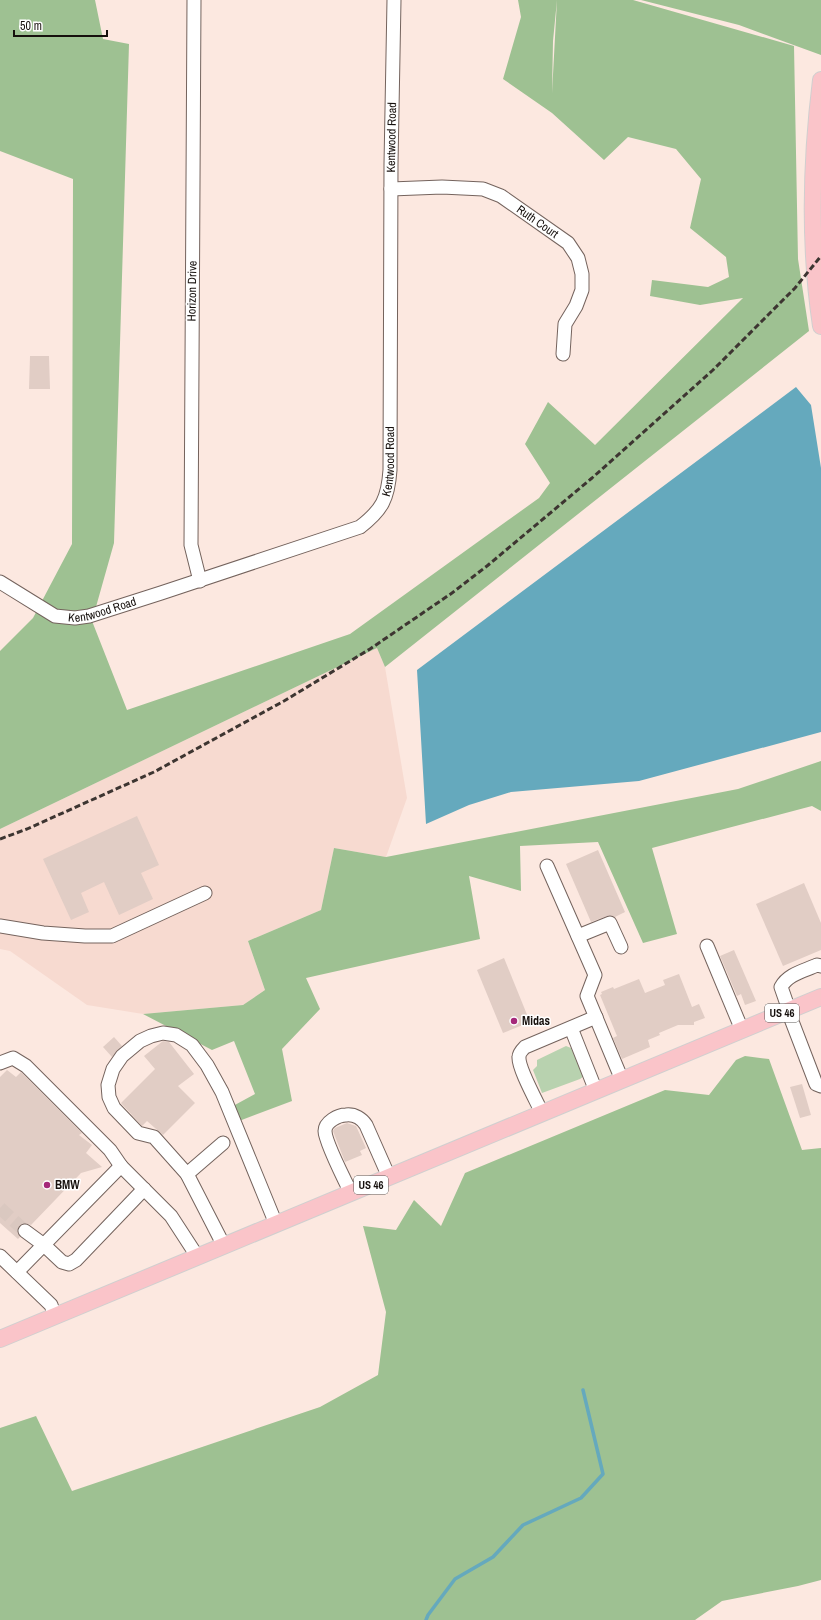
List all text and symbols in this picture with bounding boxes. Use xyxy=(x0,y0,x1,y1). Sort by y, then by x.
scale bar xyxy=(14,12,107,38)
text: 50 m xyxy=(20,18,42,34)
street label: Kentwood Road xyxy=(383,102,400,172)
street label: Ruth Court xyxy=(513,201,562,242)
street label: Horizon Drive xyxy=(183,261,201,321)
street label: Kentwood Road xyxy=(378,426,398,498)
street label: Kentwood Road xyxy=(67,593,138,626)
road number: US 46 xyxy=(765,1004,799,1022)
place label: Midas xyxy=(522,1013,550,1029)
marker: Midas xyxy=(509,1016,519,1026)
road number: US 46 xyxy=(354,1176,388,1194)
place label: BMW xyxy=(55,1177,80,1193)
marker: BMW xyxy=(42,1180,52,1190)

